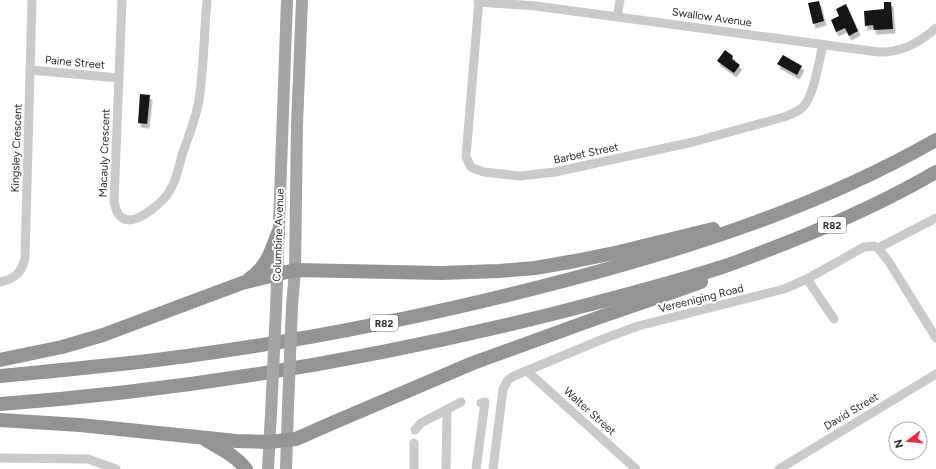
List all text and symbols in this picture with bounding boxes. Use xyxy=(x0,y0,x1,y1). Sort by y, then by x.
street label: Swallow Avenue xyxy=(671,5,753,30)
street label: Paine Street xyxy=(44,53,105,72)
street label: Kingsley Crescent xyxy=(8,103,25,193)
street label: Macauly Crescent xyxy=(96,109,113,198)
street label: Barbet Street xyxy=(552,140,620,167)
street label: Columbine Avenue xyxy=(270,188,287,282)
road number: R82 xyxy=(818,217,846,233)
street label: Vereeniging Road xyxy=(657,282,745,315)
road number: R82 xyxy=(370,315,398,331)
street label: Walter Street xyxy=(561,385,618,438)
street label: David Street xyxy=(822,390,881,433)
north arrow xyxy=(888,421,928,461)
text: N xyxy=(891,438,906,450)

